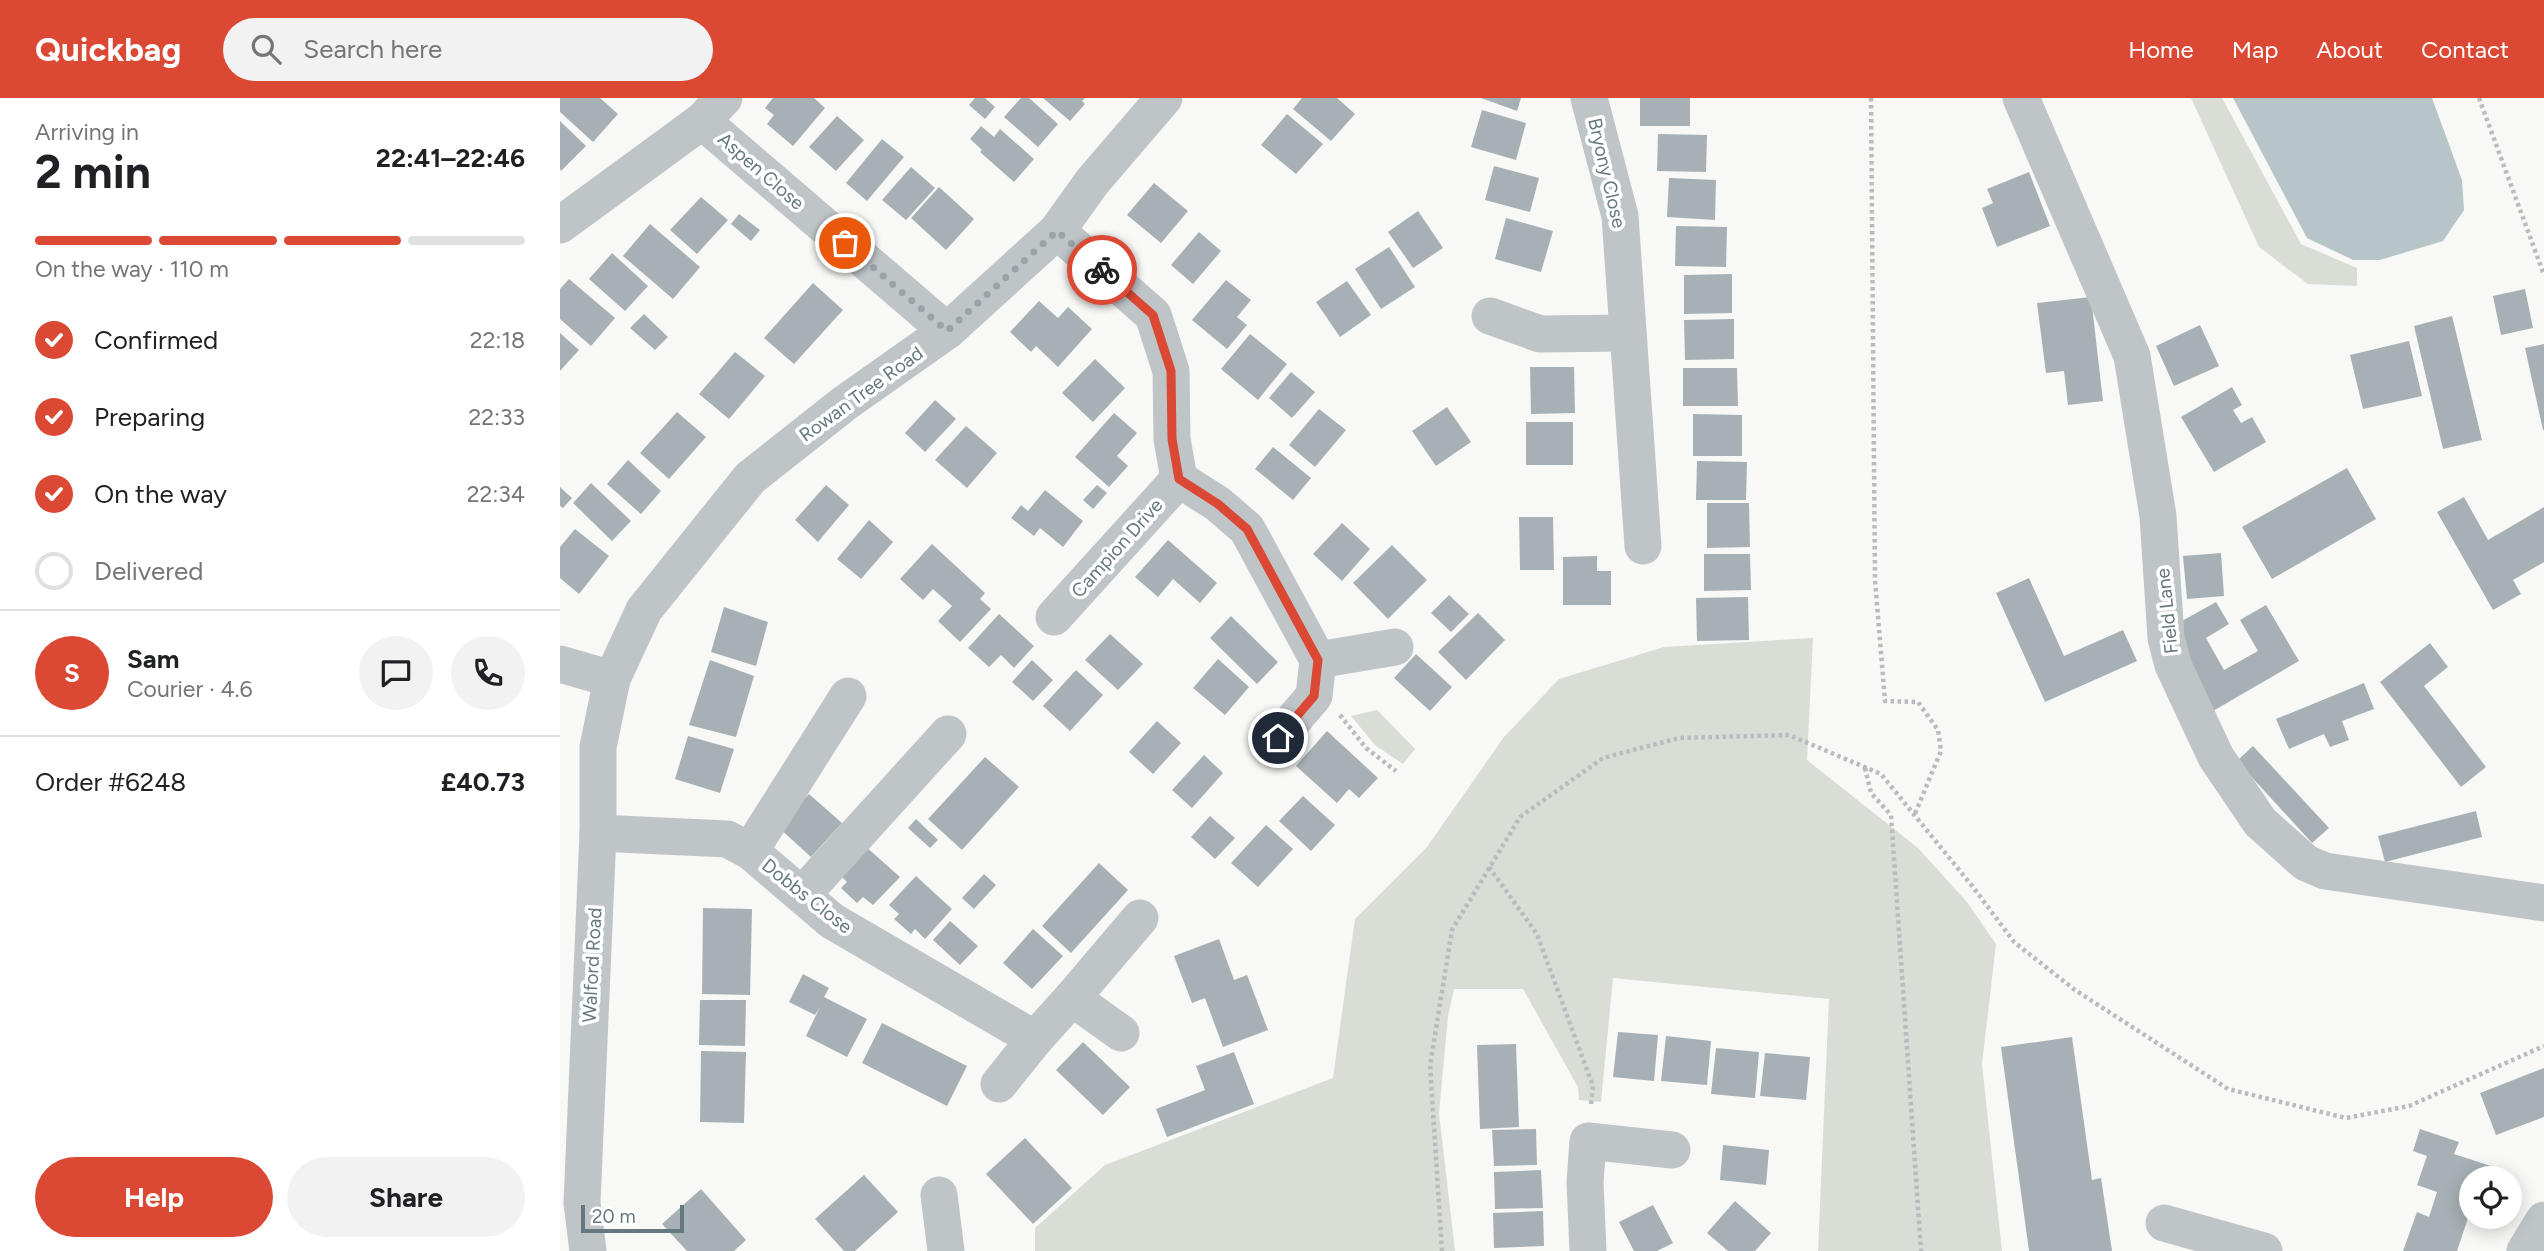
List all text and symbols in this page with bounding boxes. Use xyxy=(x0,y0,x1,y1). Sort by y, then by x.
search box xyxy=(223,18,713,81)
text: Quickbag xyxy=(35,30,181,69)
icon: search xyxy=(247,30,285,68)
text: Search here xyxy=(303,33,442,65)
text: Home xyxy=(2128,35,2194,64)
text: Map xyxy=(2232,35,2278,64)
text: About xyxy=(2316,35,2383,64)
text: Contact xyxy=(2421,35,2509,64)
street label: Bryony Close xyxy=(1583,116,1631,230)
text: Arriving in xyxy=(35,118,139,146)
street label: Aspen Close xyxy=(713,127,809,215)
text: 22:41–22:46 xyxy=(376,142,525,174)
text: 2 min xyxy=(35,144,151,200)
pin xyxy=(815,213,875,273)
icon: bag xyxy=(826,224,864,262)
courier xyxy=(1067,235,1137,305)
icon: bike xyxy=(1083,251,1121,289)
text: On the way · 110 m xyxy=(35,255,229,283)
icon: check xyxy=(35,321,73,359)
text: Confirmed xyxy=(94,324,218,356)
text: 22:18 xyxy=(470,326,525,354)
street label: Rowan Tree Road xyxy=(795,341,927,447)
icon: check xyxy=(35,398,73,436)
text: Preparing xyxy=(94,401,205,433)
text: 22:33 xyxy=(468,403,525,431)
icon: check xyxy=(35,475,73,513)
text: On the way xyxy=(94,478,227,510)
text: 22:34 xyxy=(467,480,525,508)
street label: Campion Drive xyxy=(1066,494,1168,602)
text: Delivered xyxy=(94,555,203,587)
street label: Field Lane xyxy=(2151,567,2183,655)
button: chat xyxy=(359,636,433,710)
button: phone xyxy=(451,636,525,710)
text: Sam xyxy=(127,643,179,675)
text: S xyxy=(64,657,80,689)
text: Courier · 4.6 xyxy=(127,675,253,703)
pin xyxy=(1248,708,1308,768)
icon: home xyxy=(1259,719,1297,757)
text: Order #6248 xyxy=(35,766,186,798)
text: £40.73 xyxy=(441,766,525,798)
street label: Dobbs Close xyxy=(757,854,857,938)
street label: Walford Road xyxy=(577,907,607,1023)
button: Help xyxy=(35,1157,273,1237)
button: Share xyxy=(287,1157,525,1237)
map controls xyxy=(2459,1166,2522,1229)
button: locate xyxy=(2459,1166,2522,1229)
scale bar xyxy=(581,1202,684,1234)
text: 20 m xyxy=(592,1205,636,1228)

